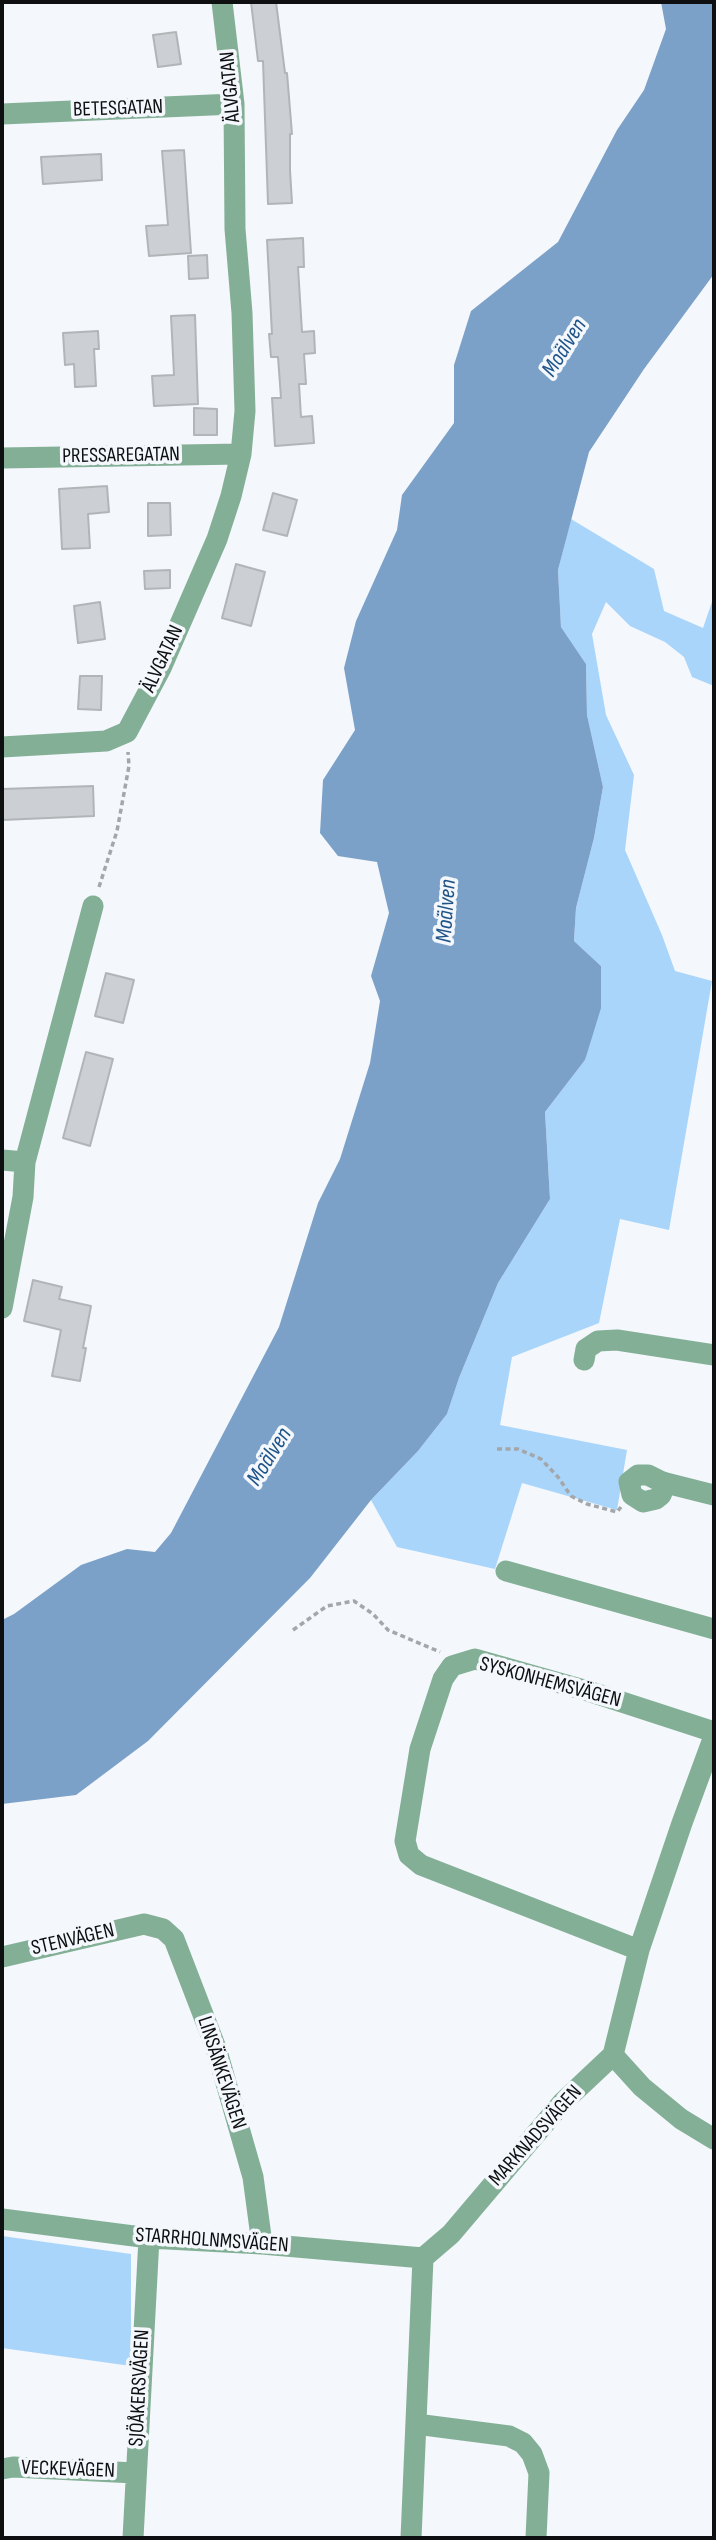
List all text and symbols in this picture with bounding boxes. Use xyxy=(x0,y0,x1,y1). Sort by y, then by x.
street label: ÄLVGATAN xyxy=(215,51,247,123)
street label: BETESGATAN xyxy=(73,95,163,123)
water label: Moälven xyxy=(537,314,593,382)
street label: PRESSAREGATAN xyxy=(62,442,180,470)
street label: ÄLVGATAN xyxy=(137,622,189,696)
water label: Moälven xyxy=(431,878,463,944)
water label: Moälven xyxy=(242,1423,298,1491)
street label: SYSKONHEMSVÄGEN xyxy=(477,1652,623,1714)
street label: STENVÄGEN xyxy=(29,1918,117,1962)
street label: LINSÄNKEVÄGEN xyxy=(191,2013,251,2133)
street label: MARKNADSVÄGEN xyxy=(484,2080,588,2192)
street label: STARRHOLNMSVÄGEN xyxy=(135,2223,289,2259)
street label: SJÖÅKERSVÄGEN xyxy=(124,2329,156,2447)
street label: VECKEVÄGEN xyxy=(21,2456,115,2484)

